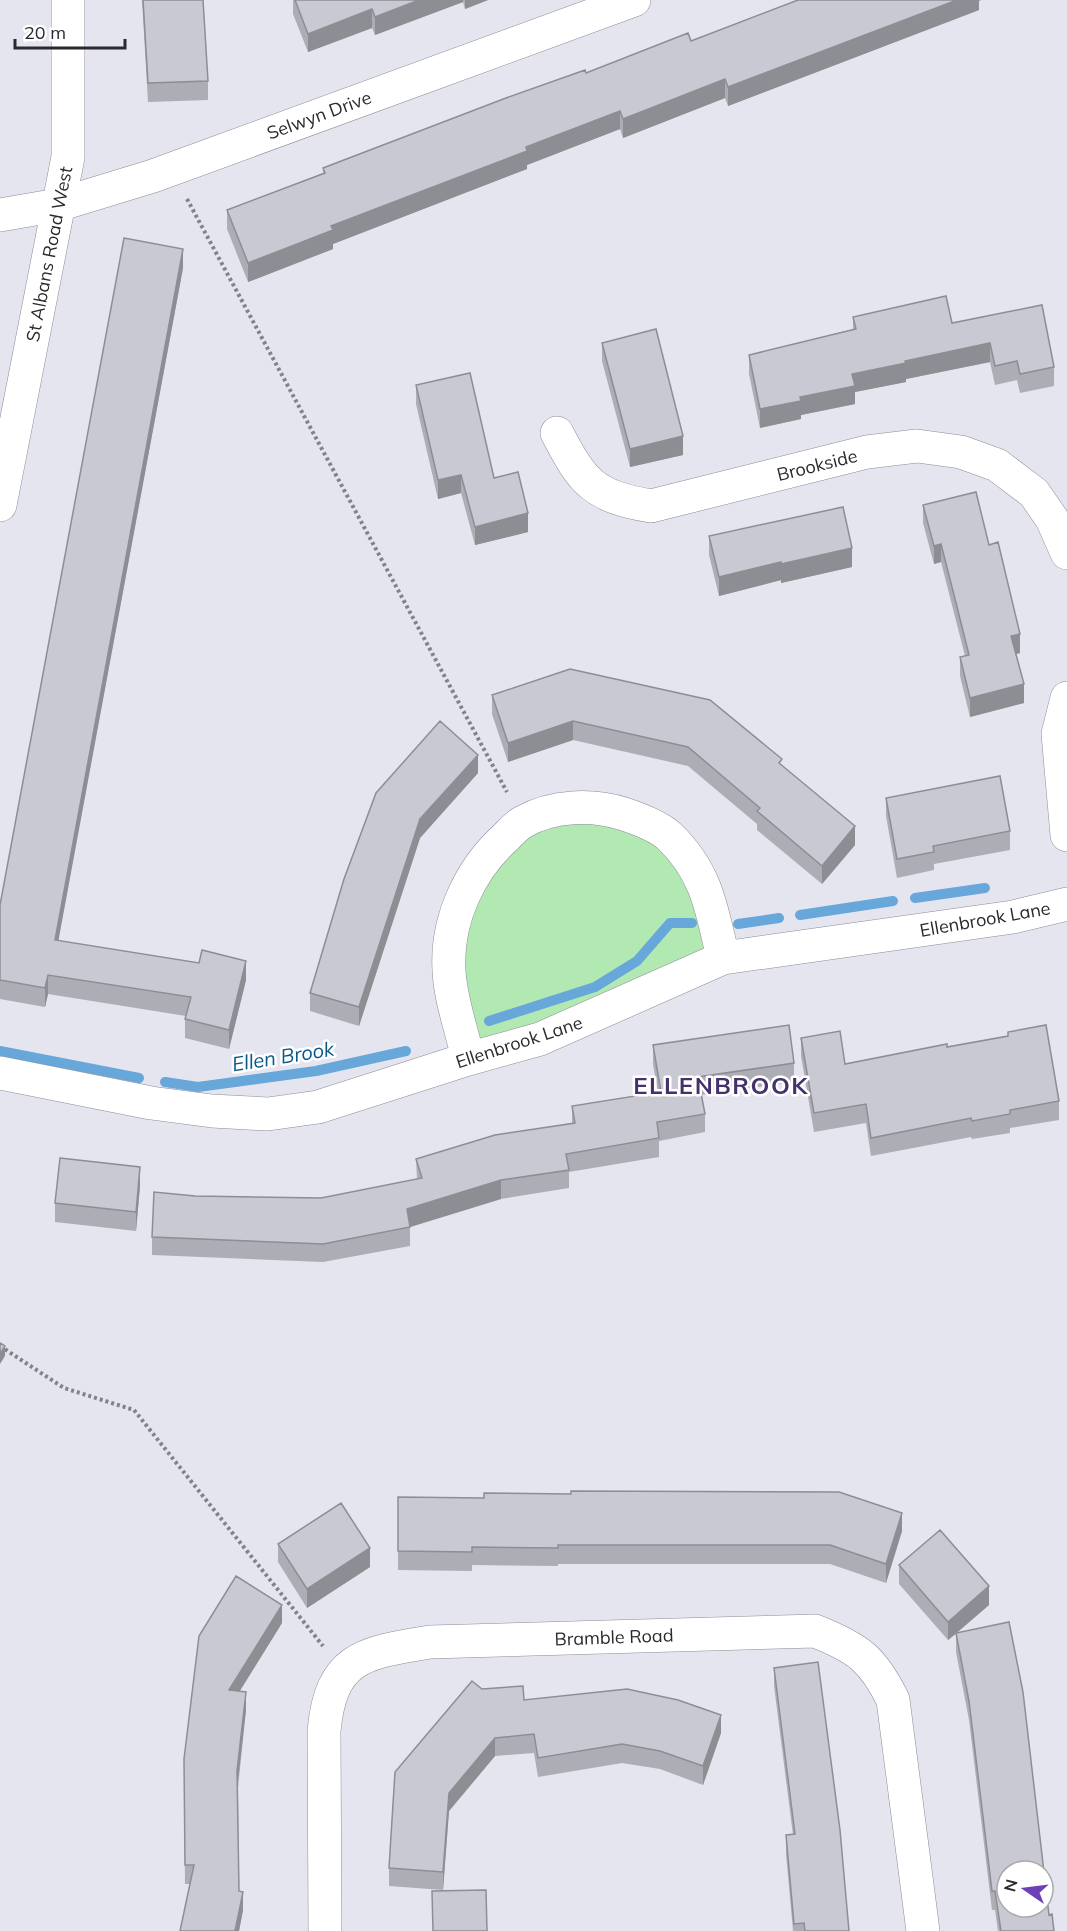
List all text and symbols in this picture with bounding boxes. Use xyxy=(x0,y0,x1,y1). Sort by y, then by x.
scale bar xyxy=(15,12,124,50)
text: 20 m xyxy=(24,21,66,44)
street label: Selwyn Drive xyxy=(264,85,374,145)
street label: St Albans Road West xyxy=(21,164,77,344)
street label: Brookside xyxy=(774,444,860,486)
street label: Ellenbrook Lane xyxy=(918,896,1052,942)
street label: Ellenbrook Lane xyxy=(453,1011,585,1073)
water label: Ellen Brook xyxy=(230,1035,336,1076)
district label: ELLENBROOK xyxy=(633,1070,809,1100)
street label: Bramble Road xyxy=(554,1623,674,1651)
north arrow xyxy=(995,1859,1055,1919)
text: N xyxy=(999,1877,1022,1894)

